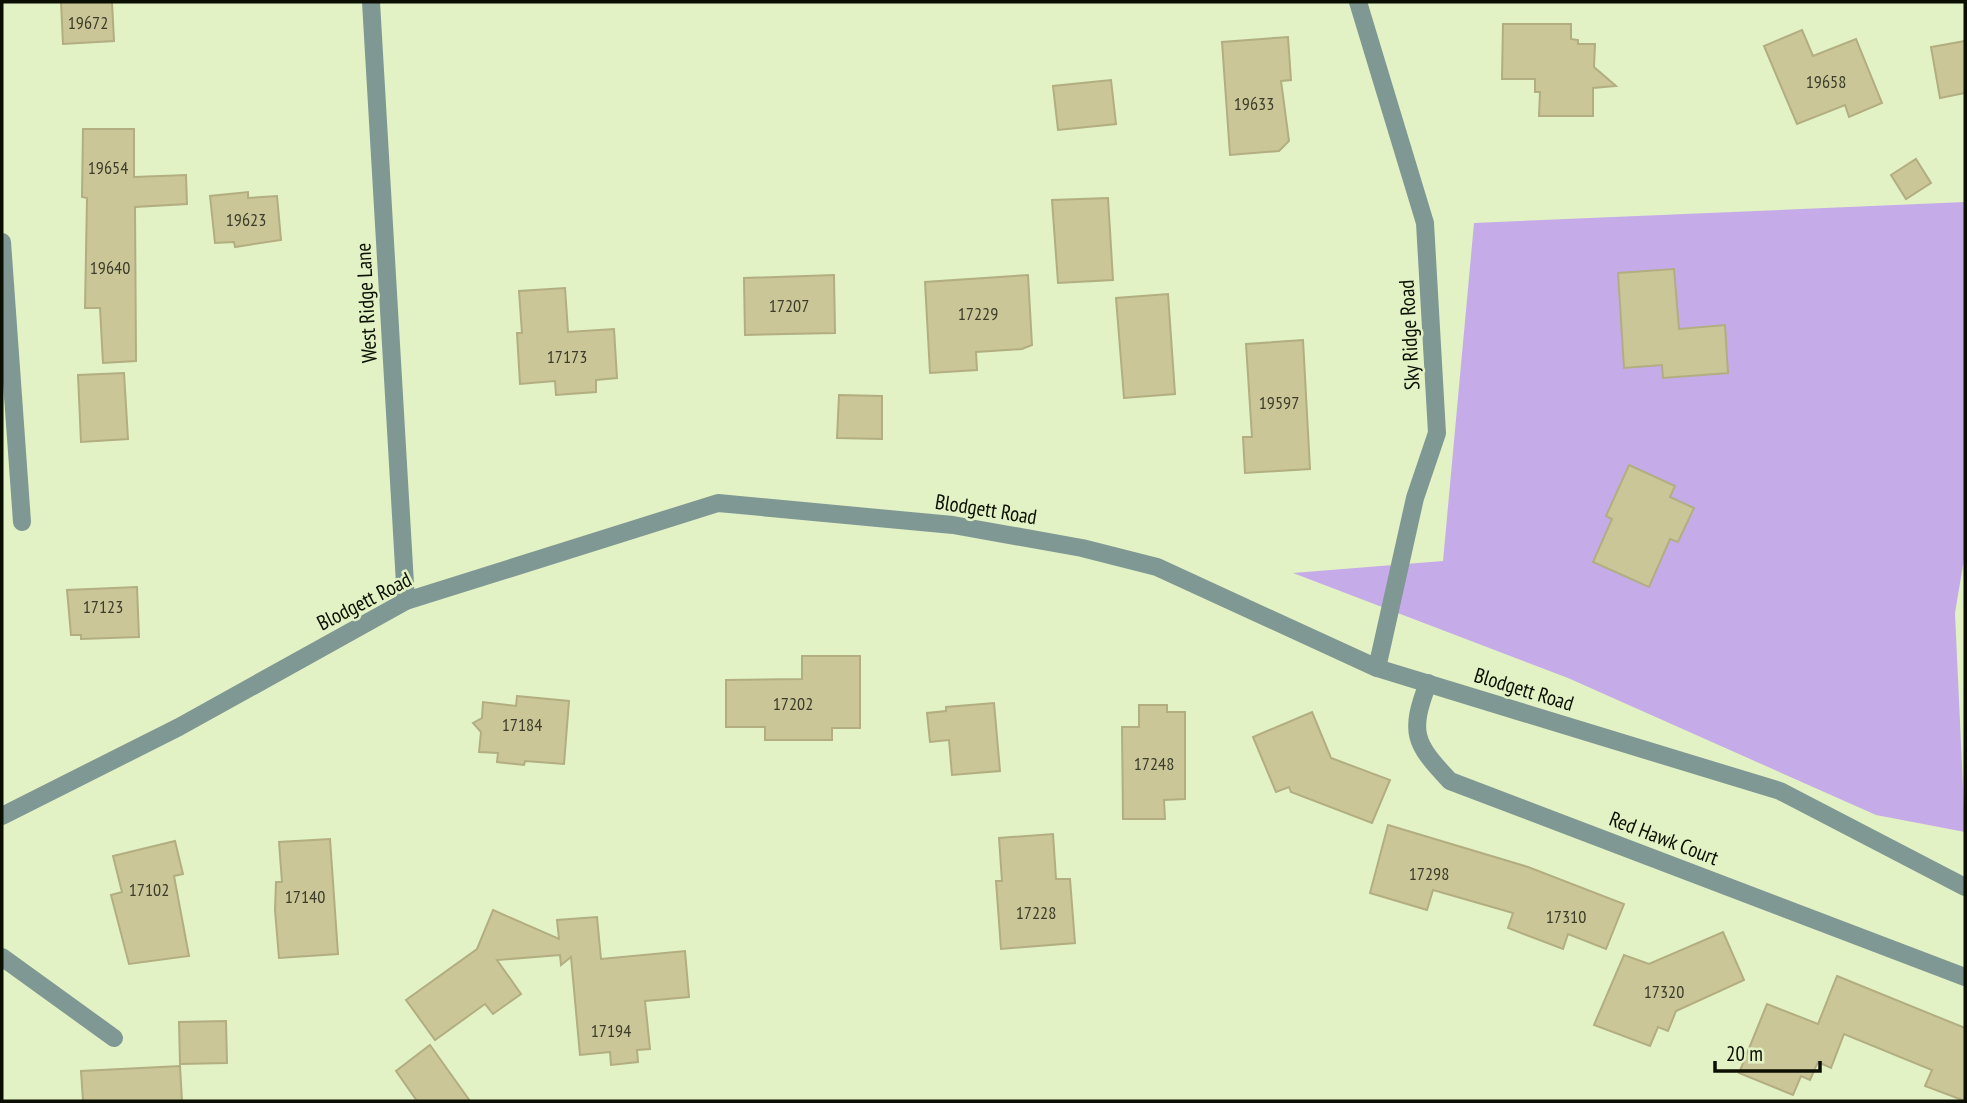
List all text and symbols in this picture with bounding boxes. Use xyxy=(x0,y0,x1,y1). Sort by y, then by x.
house number: 19672 xyxy=(68,11,108,34)
house number: 19658 xyxy=(1806,70,1846,93)
house number: 19633 xyxy=(1234,92,1274,115)
house number: 19654 xyxy=(88,156,128,179)
house number: 19623 xyxy=(226,208,266,231)
street label: West Ridge Lane xyxy=(349,242,383,364)
house number: 19640 xyxy=(90,256,130,279)
street label: Sky Ridge Road xyxy=(1393,279,1425,391)
house number: 17207 xyxy=(769,294,809,317)
house number: 17229 xyxy=(958,302,998,325)
house number: 17173 xyxy=(547,345,587,368)
house number: 19597 xyxy=(1259,391,1299,414)
street label: Blodgett Road xyxy=(933,488,1039,530)
street label: Blodgett Road xyxy=(312,566,416,636)
house number: 17123 xyxy=(83,595,123,618)
street label: Blodgett Road xyxy=(1471,661,1577,717)
house number: 17202 xyxy=(773,692,813,715)
house number: 17184 xyxy=(502,713,542,736)
house number: 17248 xyxy=(1134,752,1174,775)
street label: Red Hawk Court xyxy=(1606,805,1723,871)
house number: 17298 xyxy=(1409,862,1449,885)
house number: 17102 xyxy=(129,878,169,901)
house number: 17140 xyxy=(285,885,325,908)
house number: 17228 xyxy=(1016,901,1056,924)
house number: 17310 xyxy=(1546,905,1586,928)
house number: 17320 xyxy=(1644,980,1684,1003)
house number: 17194 xyxy=(591,1019,631,1042)
scale bar xyxy=(1715,1030,1820,1074)
text: 20 m xyxy=(1726,1040,1763,1067)

